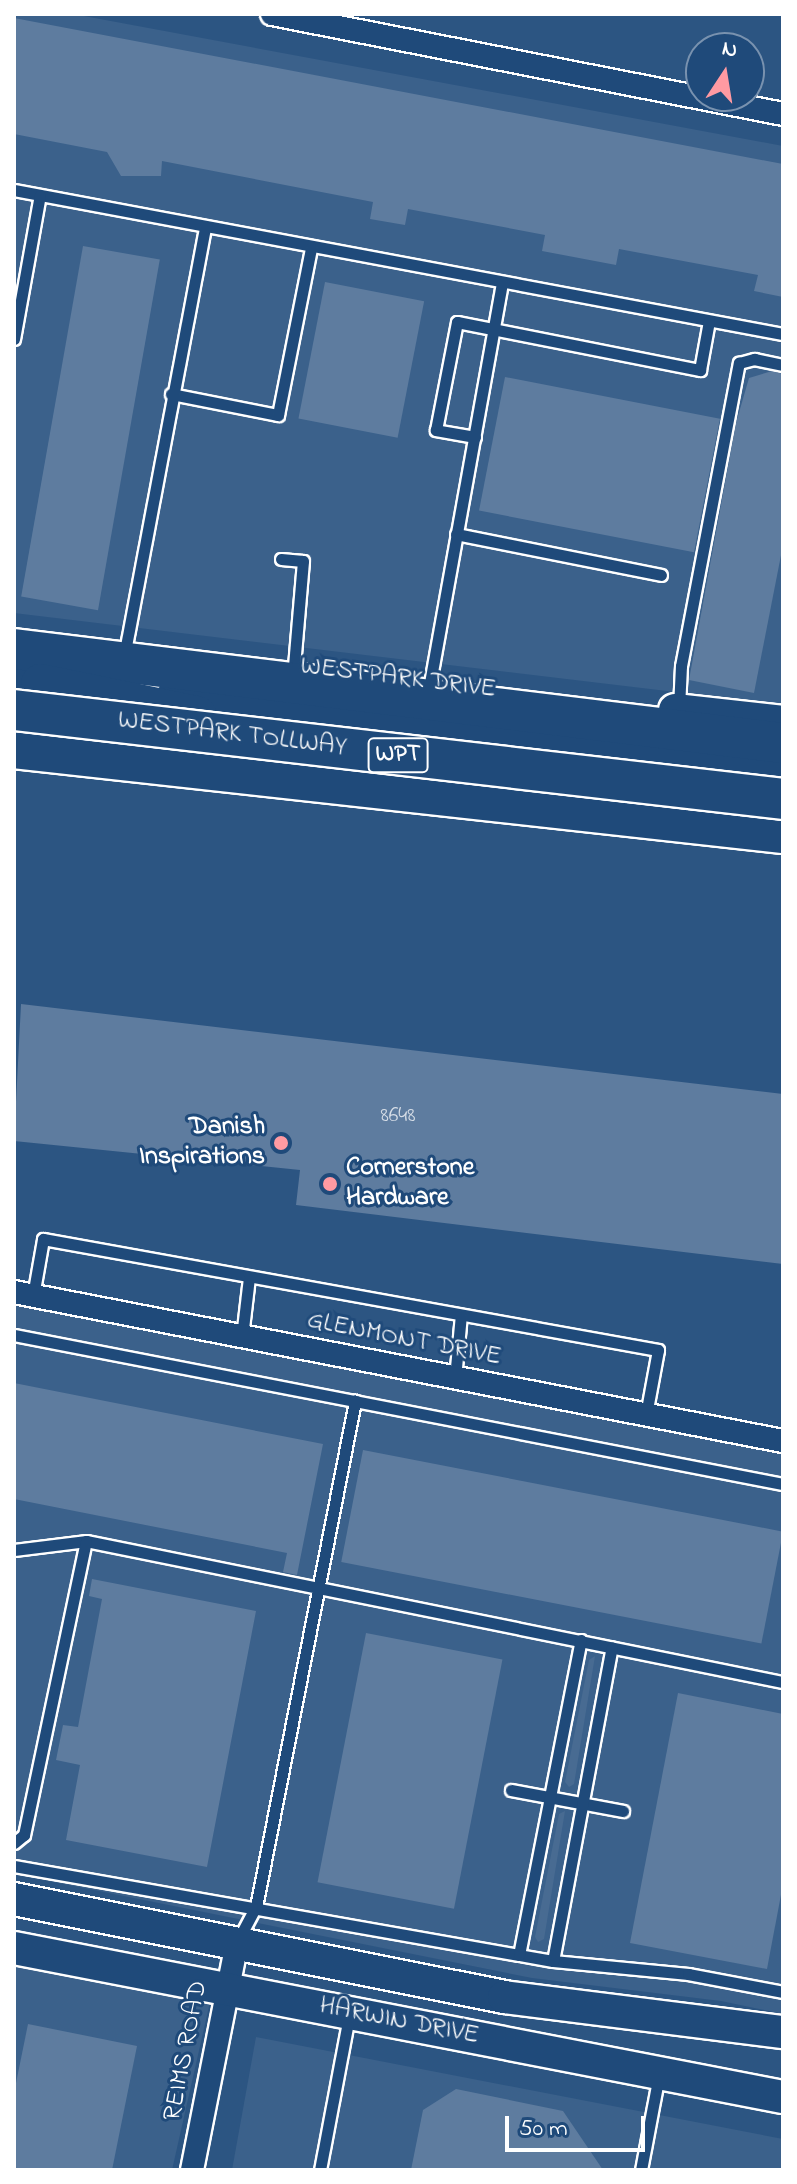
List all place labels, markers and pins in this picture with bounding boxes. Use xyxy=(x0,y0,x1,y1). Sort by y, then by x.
place label: Danish Inspirations xyxy=(139,1112,265,1174)
marker: Danish Inspirations xyxy=(272,1134,290,1152)
place label: Cornerstone Hardware xyxy=(346,1153,474,1214)
marker: Cornerstone Hardware xyxy=(321,1175,339,1193)

